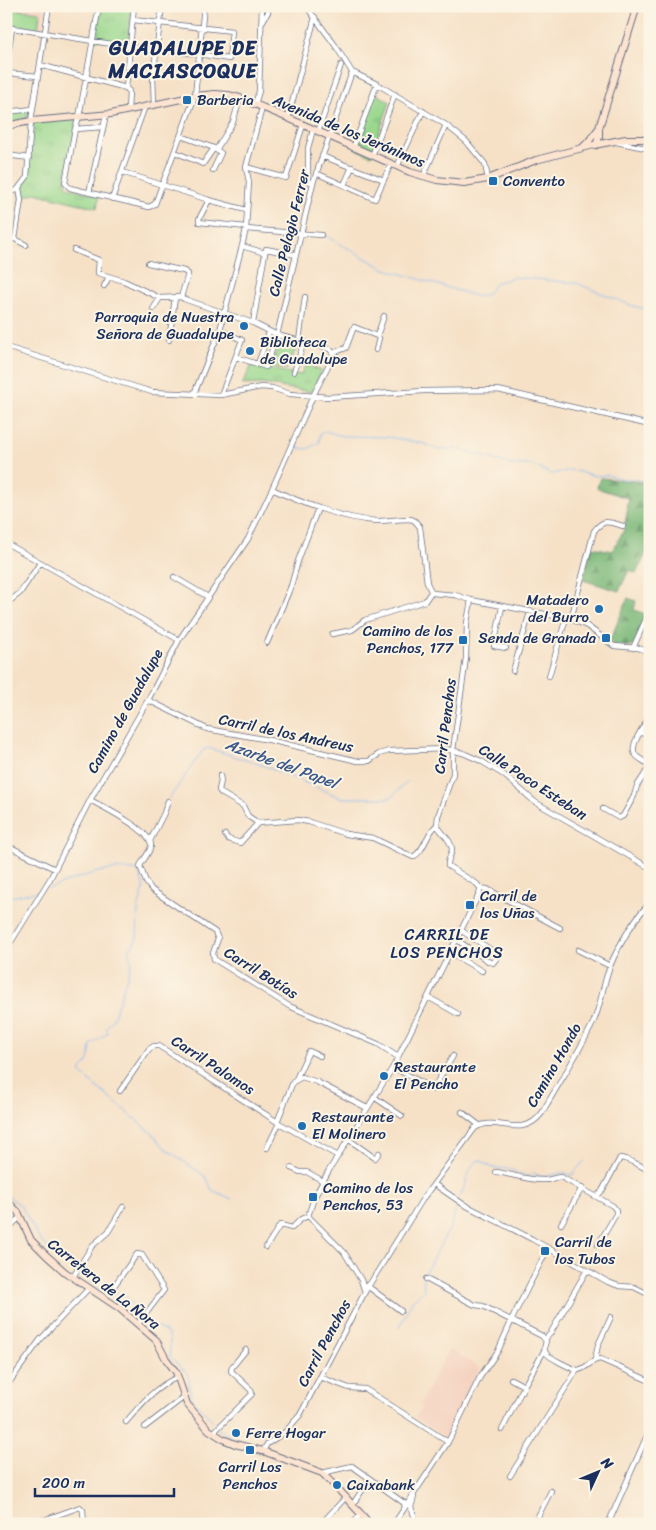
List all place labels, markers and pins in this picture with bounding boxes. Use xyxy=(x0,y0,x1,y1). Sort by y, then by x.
place label: Barberia xyxy=(197,87,254,113)
marker: Barberia xyxy=(181,94,193,106)
place label: Convento xyxy=(503,168,565,194)
marker: Convento xyxy=(487,175,499,187)
place label: Parroquia de Nuestra Señora de Guadalupe xyxy=(95,304,234,347)
marker: Parroquia de Nuestra Señora de Guadalupe xyxy=(238,320,250,332)
place label: Biblioteca de Guadalupe xyxy=(260,329,347,372)
marker: Biblioteca de Guadalupe xyxy=(244,345,256,357)
place label: Matadero del Burro xyxy=(526,587,590,630)
marker: Matadero del Burro xyxy=(593,603,605,615)
place label: Camino de los Penchos, 177 xyxy=(363,618,454,661)
place label: Senda de Granada xyxy=(478,625,596,651)
marker: Senda de Granada xyxy=(600,632,612,644)
marker: Camino de los Penchos, 177 xyxy=(457,634,469,646)
place label: Carril de los Uñas xyxy=(480,883,537,926)
marker: Carril de los Uñas xyxy=(464,899,476,911)
place label: Restaurante El Pencho xyxy=(394,1054,476,1097)
marker: Restaurante El Pencho xyxy=(378,1070,390,1082)
place label: Restaurante El Molinero xyxy=(312,1104,394,1147)
marker: Restaurante El Molinero xyxy=(296,1120,308,1132)
place label: Camino de los Penchos, 53 xyxy=(323,1175,413,1218)
marker: Camino de los Penchos, 53 xyxy=(307,1191,319,1203)
place label: Carril de los Tubos xyxy=(555,1229,615,1272)
marker: Carril de los Tubos xyxy=(539,1245,551,1257)
place label: Ferre Hogar xyxy=(246,1420,326,1446)
marker: Ferre Hogar xyxy=(230,1427,242,1439)
marker: Carril Los Penchos xyxy=(244,1444,256,1456)
place label: Carril Los Penchos xyxy=(219,1454,281,1497)
place label: Caixabank xyxy=(347,1472,416,1498)
marker: Caixabank xyxy=(331,1479,343,1491)

